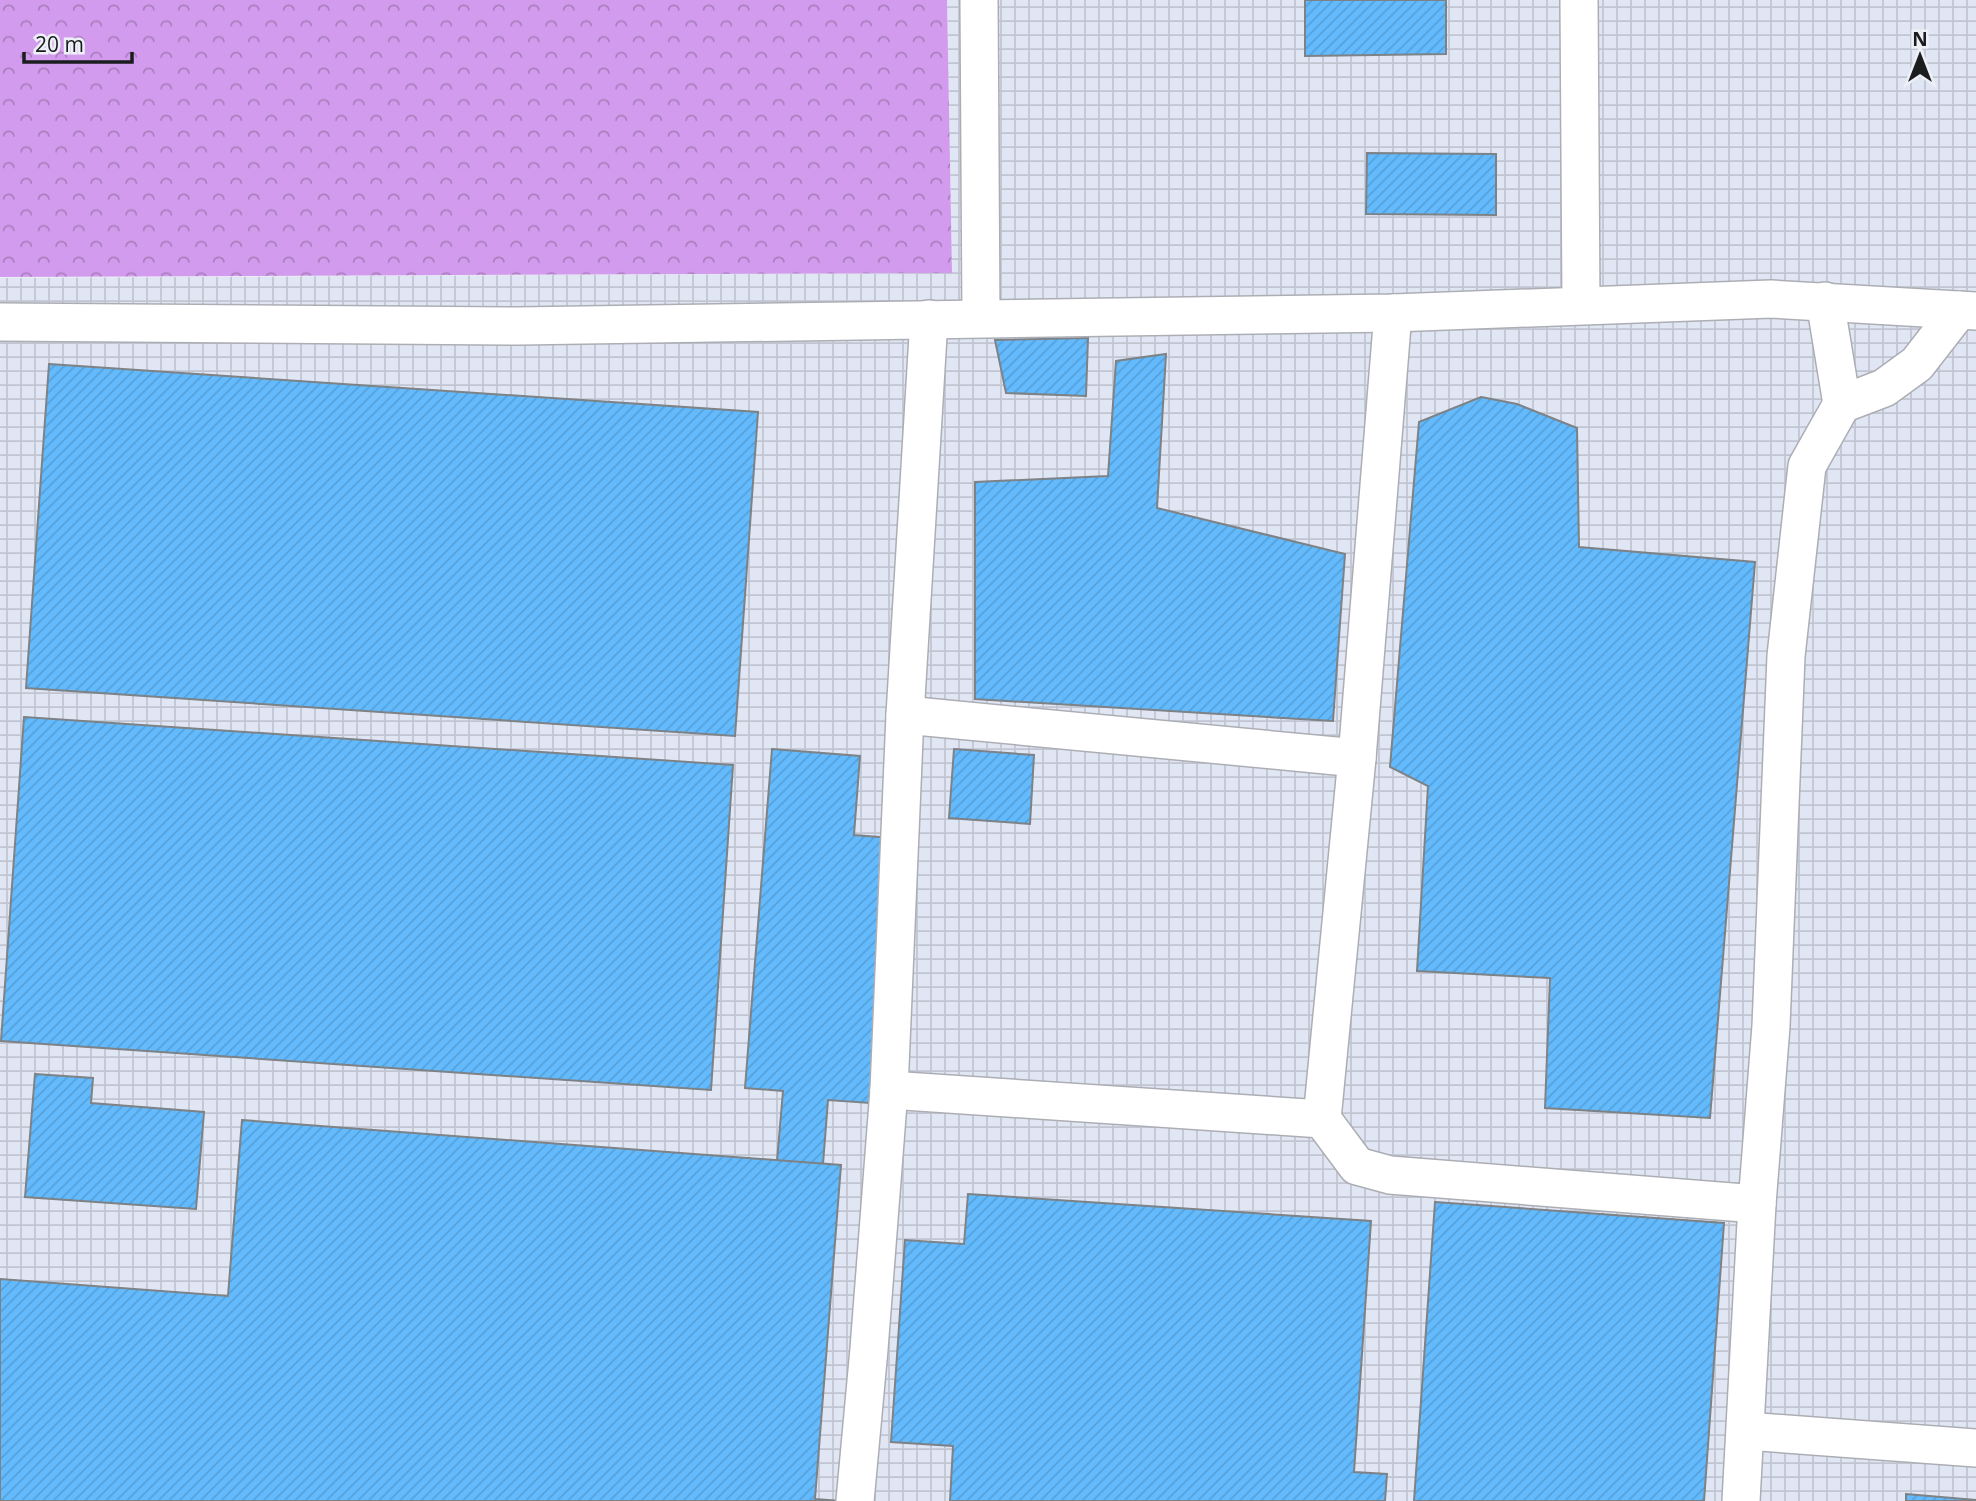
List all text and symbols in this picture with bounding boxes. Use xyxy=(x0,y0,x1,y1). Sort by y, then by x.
scale bar xyxy=(24,21,133,65)
north arrow xyxy=(1885,21,1955,91)
text: N xyxy=(1912,26,1928,52)
text: 20 m xyxy=(35,30,84,58)

